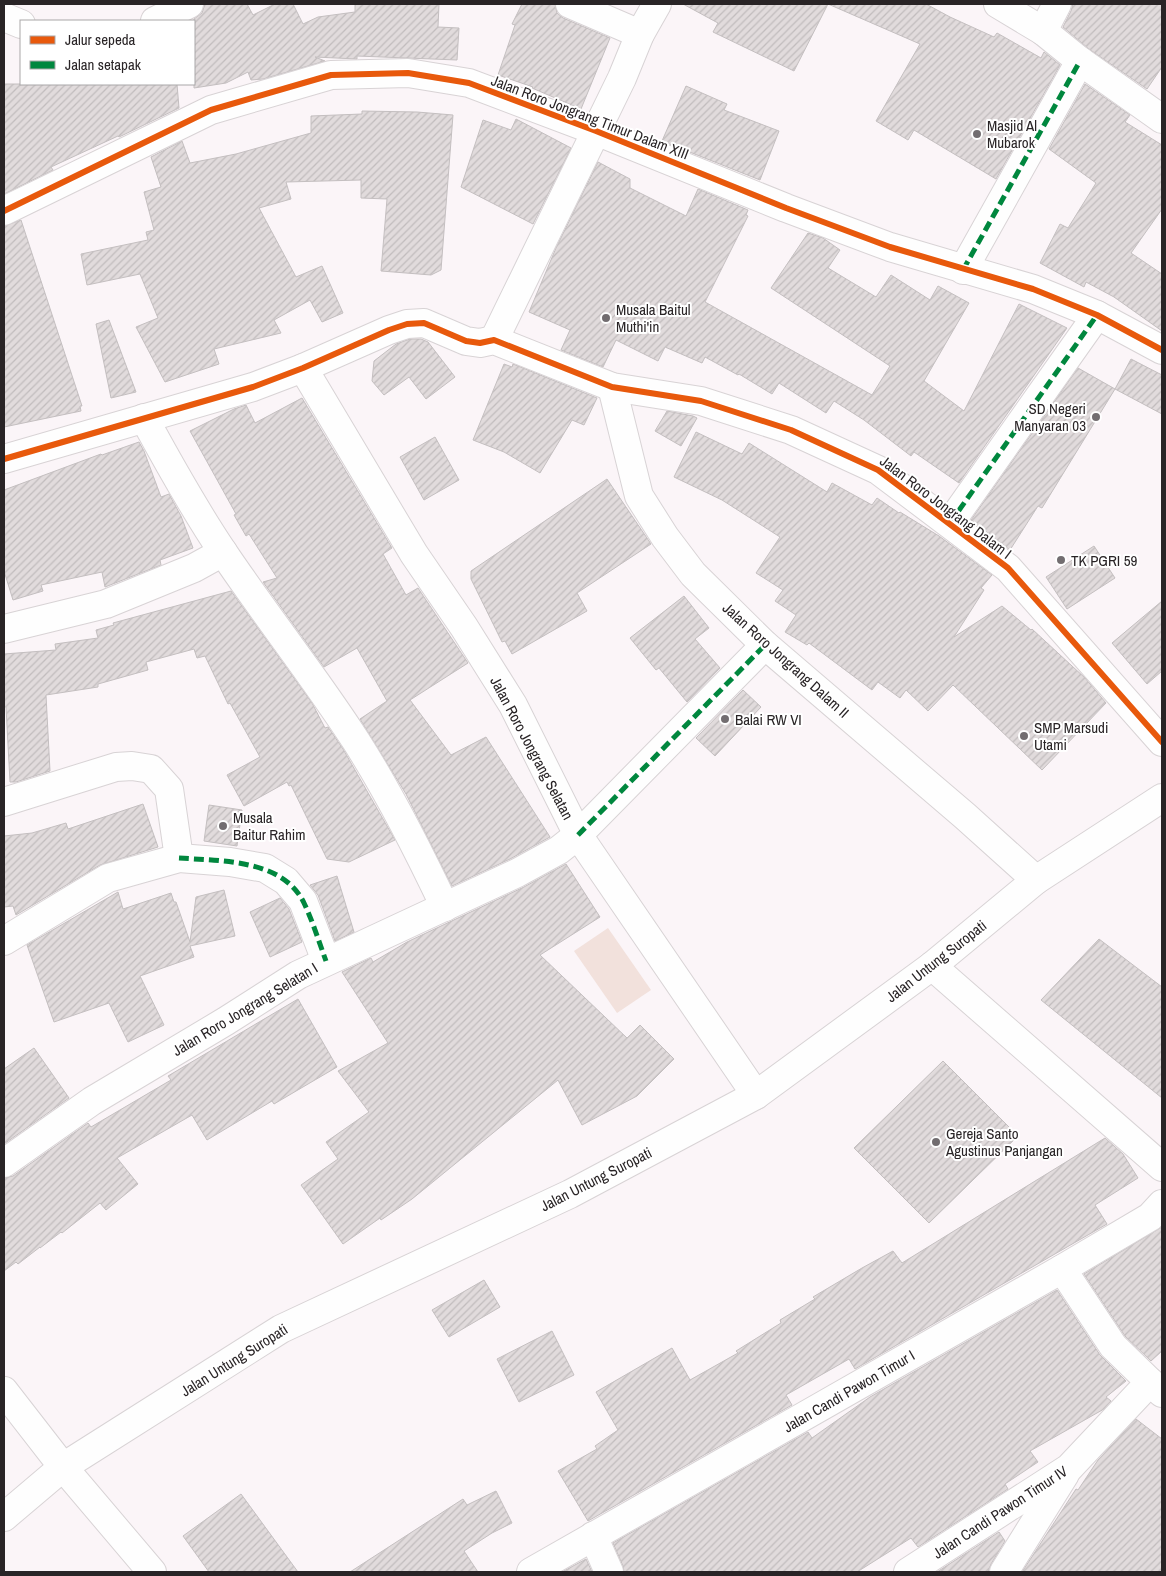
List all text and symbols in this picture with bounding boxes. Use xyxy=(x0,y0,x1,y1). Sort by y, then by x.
legend xyxy=(20,20,195,85)
text: Jalur sepeda xyxy=(65,29,136,50)
text: Jalan setapak xyxy=(65,54,142,75)
street label: Jalan Roro Jongrang Timur Dalam XIII xyxy=(488,70,692,164)
place label: Masjid Al Mubarok xyxy=(987,115,1037,153)
marker: Masjid Al Mubarok xyxy=(971,128,983,140)
place label: Musala Baitul Muthi'in xyxy=(616,299,691,337)
marker: Musala Baitul Muthi'in xyxy=(600,312,612,324)
place label: SD Negeri Manyaran 03 xyxy=(1014,398,1086,436)
marker: SD Negeri Manyaran 03 xyxy=(1090,411,1102,423)
street label: Jalan Roro Jongrang Dalam I xyxy=(876,450,1016,564)
place label: TK PGRI 59 xyxy=(1071,550,1137,571)
marker: TK PGRI 59 xyxy=(1055,554,1067,566)
street label: Jalan Roro Jongrang Dalam II xyxy=(718,598,854,722)
street label: Jalan Roro Jongrang Selatan xyxy=(485,673,579,823)
place label: Balai RW VI xyxy=(735,709,802,730)
marker: Balai RW VI xyxy=(719,713,731,725)
place label: SMP Marsudi Utami xyxy=(1034,717,1108,755)
marker: SMP Marsudi Utami xyxy=(1018,730,1030,742)
place label: Musala Baitur Rahim xyxy=(233,807,305,845)
marker: Musala Baitur Rahim xyxy=(217,820,229,832)
street label: Jalan Untung Suropati xyxy=(881,915,991,1007)
street label: Jalan Roro Jongrang Selatan I xyxy=(168,957,322,1061)
place label: Gereja Santo Agustinus Panjangan xyxy=(945,1123,1063,1161)
marker: Gereja Santo Agustinus Panjangan xyxy=(930,1136,942,1148)
street label: Jalan Untung Suropati xyxy=(537,1142,655,1216)
street label: Jalan Untung Suropati xyxy=(177,1319,291,1401)
street label: Jalan Candi Pawon Timur I xyxy=(779,1345,919,1437)
street label: Jalan Candi Pawon Timur IV xyxy=(929,1460,1072,1564)

